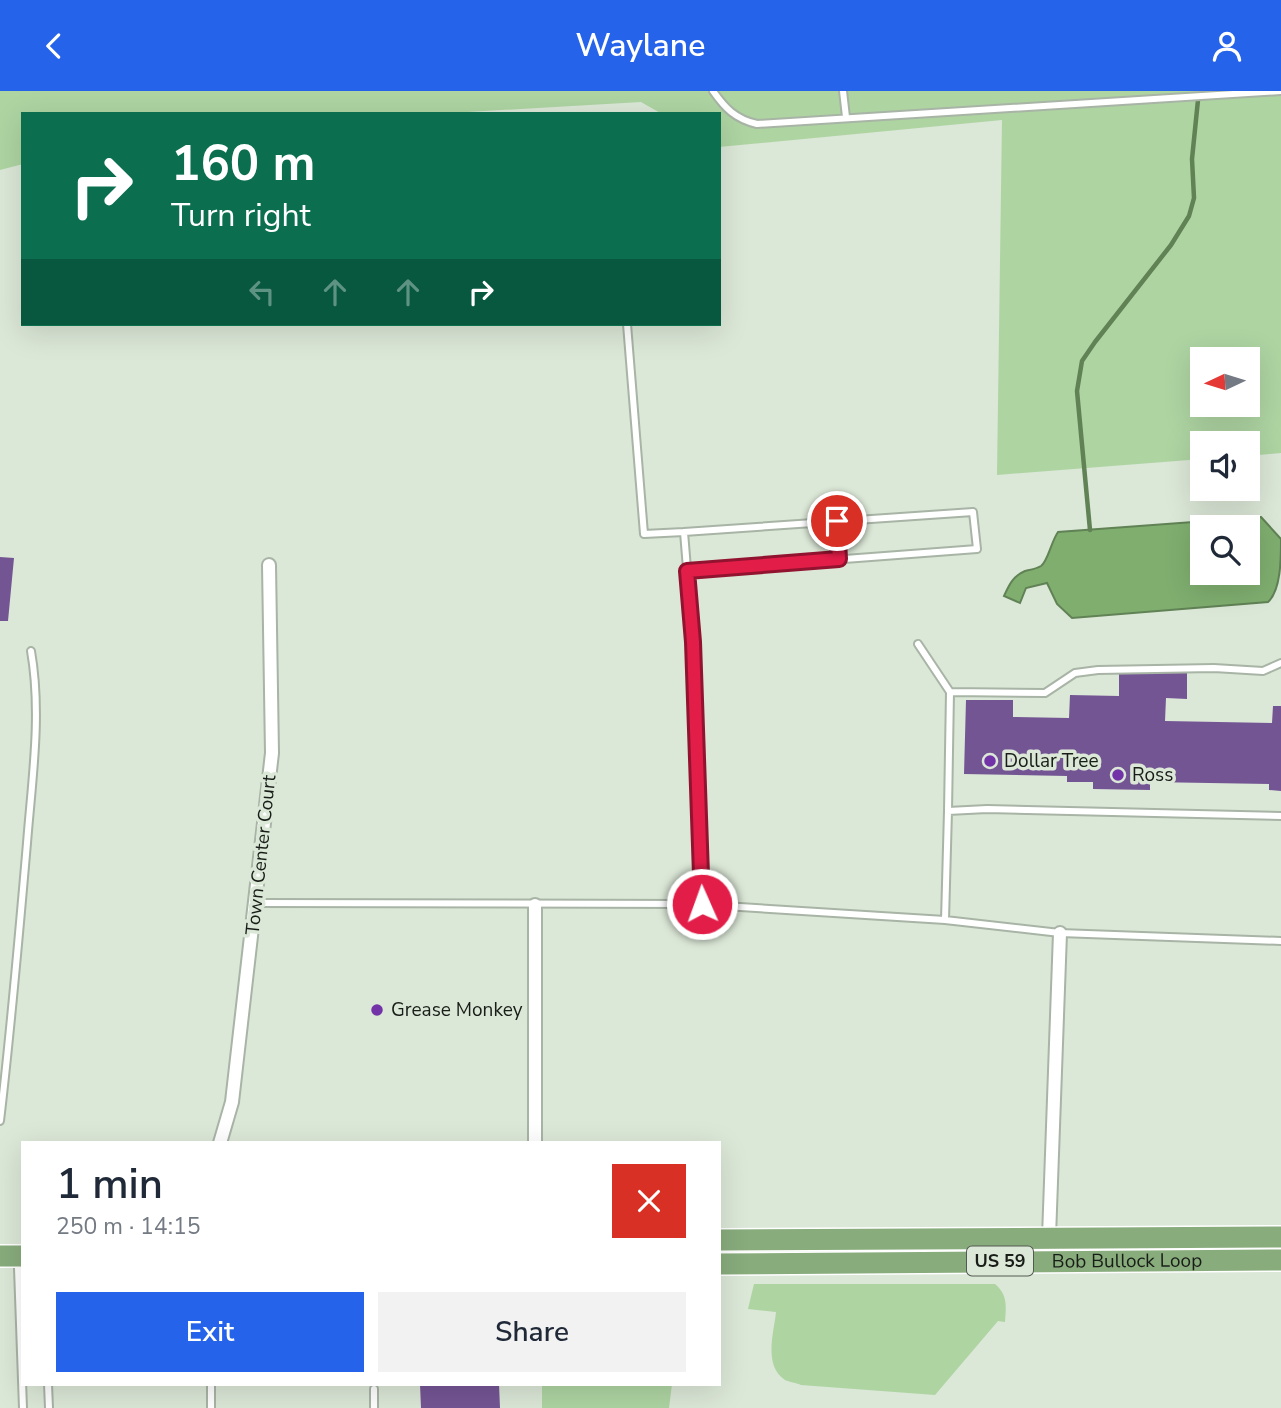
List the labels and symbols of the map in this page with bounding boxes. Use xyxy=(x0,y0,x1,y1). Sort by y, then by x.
north arrow xyxy=(1190,347,1260,417)
pin xyxy=(807,491,867,551)
place label: Dollar Tree xyxy=(1004,748,1099,774)
marker: Dollar Tree xyxy=(982,753,998,769)
place label: Ross xyxy=(1132,762,1173,788)
marker: Ross xyxy=(1110,767,1126,783)
street label: Town Center Court xyxy=(240,773,282,936)
position arrow xyxy=(665,867,739,941)
place label: Grease Monkey xyxy=(391,997,523,1023)
marker: Grease Monkey xyxy=(369,1002,385,1018)
road number: US 59 xyxy=(967,1247,1033,1275)
street label: Bob Bullock Loop xyxy=(1052,1248,1202,1275)

